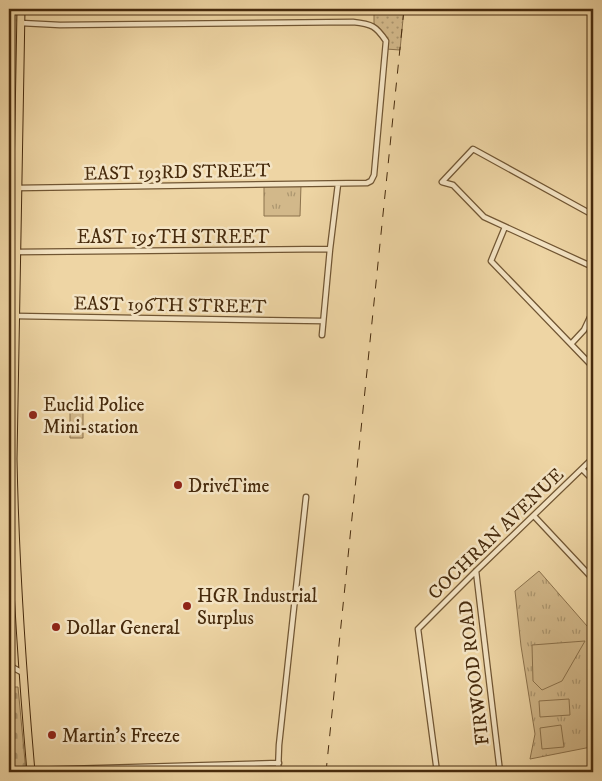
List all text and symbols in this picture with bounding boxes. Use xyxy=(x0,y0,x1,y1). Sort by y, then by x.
street label: EAST 193RD STREET xyxy=(84,159,271,186)
street label: EAST 195TH STREET xyxy=(77,226,270,249)
street label: EAST 196TH STREET xyxy=(73,292,267,319)
place label: Euclid Police Mini-station xyxy=(43,394,145,439)
marker: Euclid Police Mini-station xyxy=(27,409,39,421)
street label: COCHRAN AVENUE xyxy=(423,463,569,605)
place label: DriveTime xyxy=(188,475,269,498)
marker: DriveTime xyxy=(172,479,184,491)
place label: HGR Industrial Surplus xyxy=(197,585,318,630)
street label: FIRWOOD ROAD xyxy=(454,599,495,747)
marker: HGR Industrial Surplus xyxy=(181,600,193,612)
place label: Dollar General xyxy=(66,617,180,640)
marker: Dollar General xyxy=(50,621,62,633)
place label: Martin's Freeze xyxy=(62,725,180,748)
marker: Martin's Freeze xyxy=(46,729,58,741)

